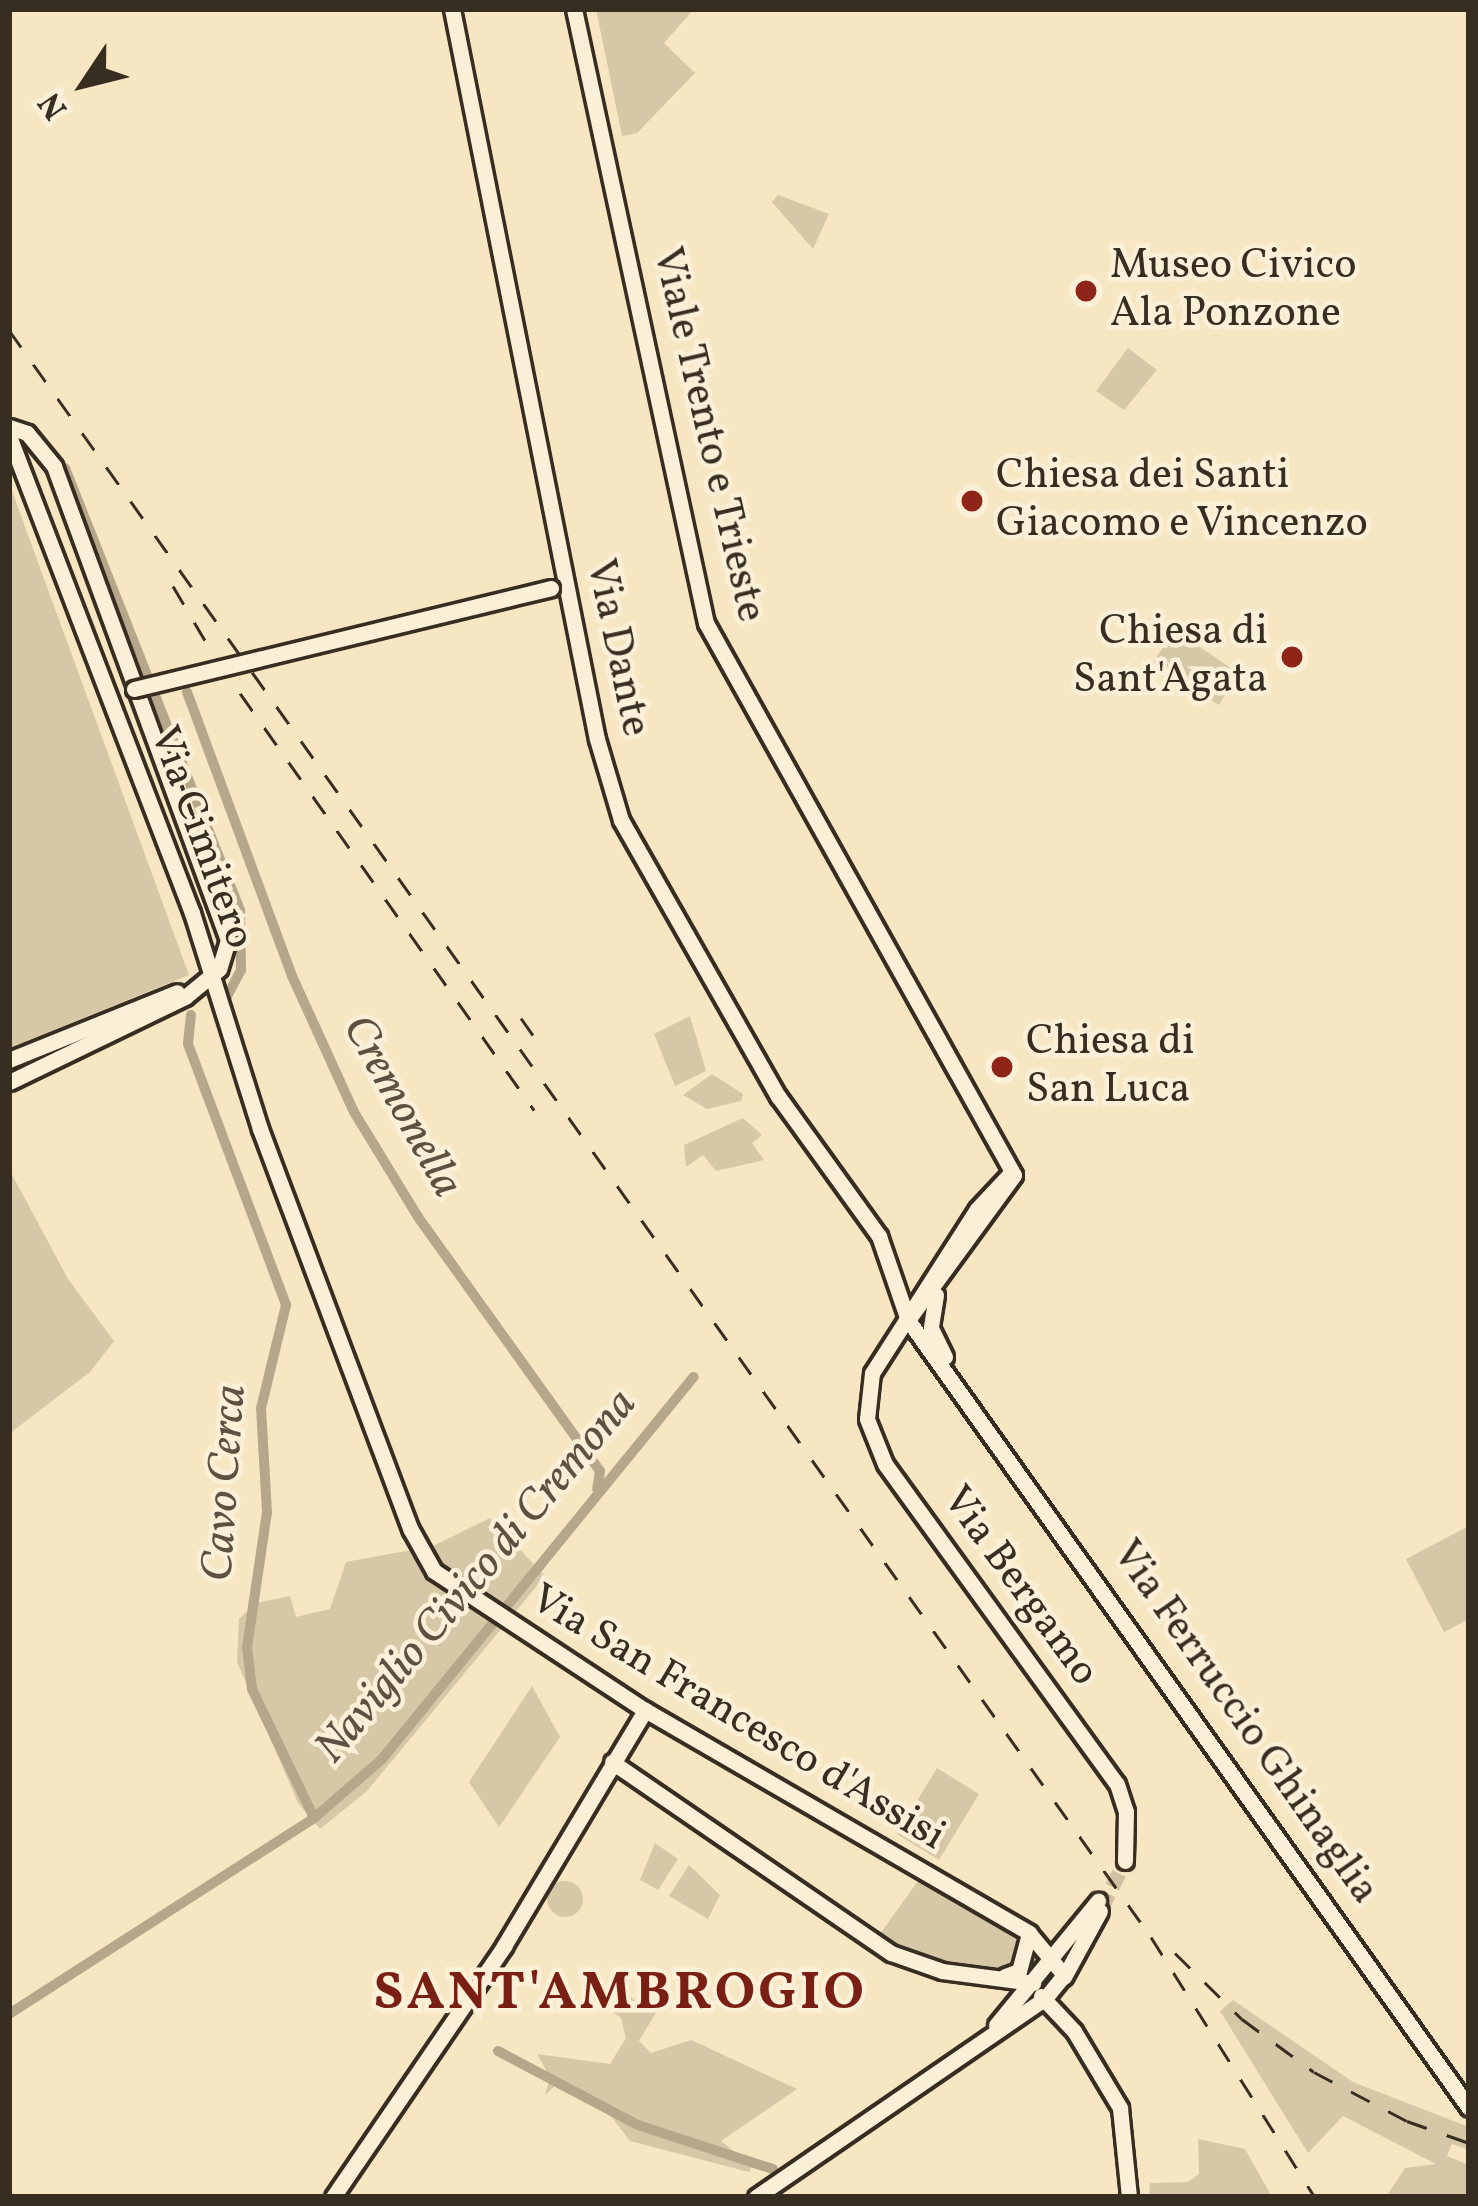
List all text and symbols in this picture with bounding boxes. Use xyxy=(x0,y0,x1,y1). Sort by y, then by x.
north arrow xyxy=(24,24,144,144)
text: N xyxy=(29,82,80,128)
street label: Viale Trento e Trieste xyxy=(639,242,775,628)
place label: Museo Civico Ala Ponzone xyxy=(1110,242,1357,340)
marker: Museo Civico Ala Ponzone xyxy=(1073,278,1099,304)
place label: Chiesa dei Santi Giacomo e Vincenzo xyxy=(996,452,1369,550)
marker: Chiesa dei Santi Giacomo e Vincenzo xyxy=(959,488,985,514)
street label: Via Dante xyxy=(573,555,659,741)
place label: Chiesa di Sant'Agata xyxy=(1073,608,1268,706)
marker: Chiesa di Sant'Agata xyxy=(1279,644,1305,670)
street label: Via Cimitero xyxy=(137,720,263,956)
water label: Cremonella xyxy=(329,1007,473,1207)
place label: Chiesa di San Luca xyxy=(1026,1018,1195,1116)
marker: Chiesa di San Luca xyxy=(989,1054,1015,1080)
water label: Naviglio Civico di Cremona xyxy=(305,1379,649,1775)
water label: Cavo Cerca xyxy=(192,1383,260,1583)
street label: Via Bergamo xyxy=(930,1477,1108,1697)
street label: Via Ferruccio Ghinaglia xyxy=(1100,1532,1388,1914)
street label: Via San Francesco d'Assisi xyxy=(520,1575,954,1863)
district label: SANT'AMBROGIO xyxy=(373,1963,867,2027)

